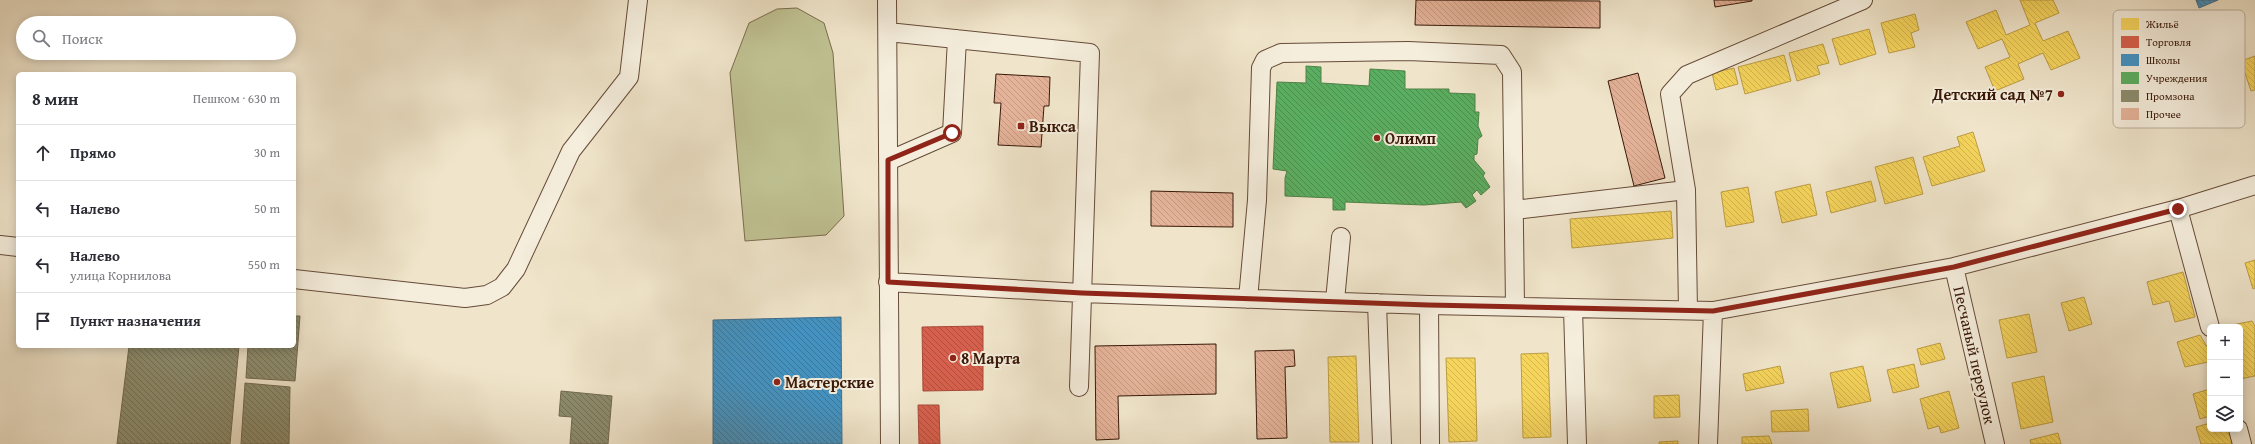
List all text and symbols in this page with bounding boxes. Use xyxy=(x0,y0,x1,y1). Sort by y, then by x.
legend xyxy=(2113,10,2245,128)
search box xyxy=(16,16,296,60)
text: Жильё xyxy=(2145,16,2179,32)
icon: search xyxy=(30,27,52,49)
text: Поиск xyxy=(62,28,103,49)
text: Торговля xyxy=(2146,34,2191,50)
text: Школы xyxy=(2146,52,2181,68)
text: Учреждения xyxy=(2146,70,2208,86)
place label: Детский сад №7 xyxy=(1931,82,2053,106)
text: 8 мин xyxy=(32,86,78,111)
text: Промзона xyxy=(2146,88,2195,104)
text: Пешком · 630 m xyxy=(193,89,280,108)
marker: Детский сад №7 xyxy=(2056,89,2066,99)
text: Прочее xyxy=(2146,106,2181,122)
place label: Выкса xyxy=(1029,114,1077,138)
marker: Выкса xyxy=(1016,121,1026,131)
route start xyxy=(943,124,961,142)
place label: Олимп xyxy=(1385,126,1437,150)
marker: Олимп xyxy=(1372,133,1382,143)
icon: ahead xyxy=(32,142,54,164)
text: Прямо xyxy=(70,142,116,163)
text: 30 m xyxy=(254,143,280,162)
icon: left xyxy=(32,198,54,220)
text: Налево xyxy=(70,198,120,219)
text: 50 m xyxy=(254,199,280,218)
route end xyxy=(2169,200,2187,218)
text: Налево xyxy=(70,245,120,266)
icon: left xyxy=(32,254,54,276)
text: 550 m xyxy=(248,255,280,274)
text: улица Корнилова xyxy=(70,266,171,285)
street label: Песчаный переулок xyxy=(1947,284,2003,427)
icon: arrive xyxy=(32,310,54,332)
text: Пункт назначения xyxy=(70,310,201,331)
map controls xyxy=(2207,324,2243,432)
button: + xyxy=(2207,324,2243,360)
place label: 8 Марта xyxy=(961,346,1021,370)
marker: 8 Марта xyxy=(948,353,958,363)
button: − xyxy=(2207,360,2243,396)
place label: Мастерские xyxy=(785,370,874,394)
marker: Мастерские xyxy=(772,377,782,387)
button: layers xyxy=(2207,396,2243,432)

